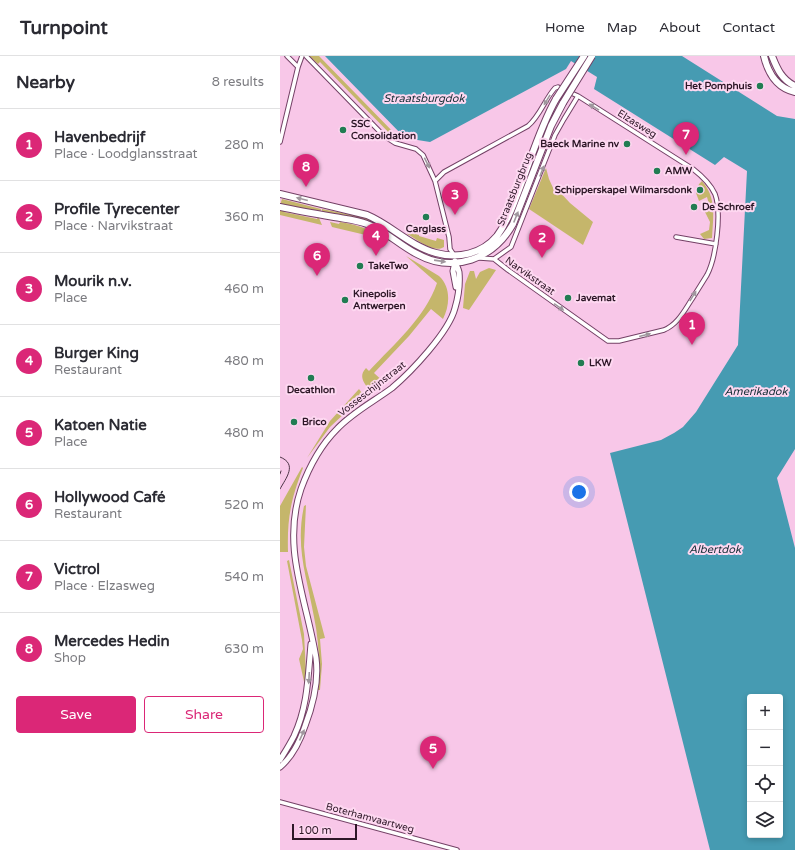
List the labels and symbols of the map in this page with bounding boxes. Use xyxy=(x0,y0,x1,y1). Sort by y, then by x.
place label: Het Pomphuis xyxy=(685,80,752,92)
marker: Het Pomphuis xyxy=(755,81,765,91)
water label: Straatsburgdok xyxy=(384,92,465,105)
one-way arrow xyxy=(543,94,550,106)
one-way arrow xyxy=(589,103,600,111)
street label: Elzasweg xyxy=(615,107,659,141)
place label: SSC Consolidation xyxy=(351,118,416,142)
pin: 7 xyxy=(673,122,699,155)
marker: SSC Consolidation xyxy=(338,125,348,135)
place label: Baeck Marine nv xyxy=(540,138,620,150)
marker: Baeck Marine nv xyxy=(622,139,632,149)
street label: Straatsburgbrug xyxy=(495,150,535,228)
pin: 8 xyxy=(293,154,319,187)
one-way arrow xyxy=(424,158,430,169)
one-way arrow xyxy=(539,164,545,176)
place label: AMW xyxy=(665,165,693,177)
marker: AMW xyxy=(652,166,662,176)
pin: 3 xyxy=(442,182,468,215)
place label: Schipperskapel Wilmarsdonk xyxy=(555,184,693,196)
marker: Schipperskapel Wilmarsdonk xyxy=(695,185,705,195)
one-way arrow xyxy=(296,196,308,202)
place label: De Schroef xyxy=(702,201,755,213)
marker: De Schroef xyxy=(689,202,699,212)
one-way arrow xyxy=(514,210,520,222)
marker: Carglass xyxy=(421,212,431,222)
pin: 4 xyxy=(363,223,389,256)
place label: Carglass xyxy=(406,223,446,235)
pin: 2 xyxy=(529,225,555,258)
pin: 6 xyxy=(304,243,330,276)
street label: Narvikstraat xyxy=(503,254,557,298)
one-way arrow xyxy=(434,258,446,264)
place label: TakeTwo xyxy=(367,260,408,272)
marker: TakeTwo xyxy=(355,261,365,271)
place label: Kinepolis Antwerpen xyxy=(353,288,406,312)
one-way arrow xyxy=(690,290,697,302)
place label: Javemat xyxy=(575,292,616,304)
marker: Javemat xyxy=(563,293,573,303)
marker: Kinepolis Antwerpen xyxy=(340,295,350,305)
one-way arrow xyxy=(554,303,564,311)
pin: 1 xyxy=(679,312,705,345)
one-way arrow xyxy=(639,332,651,338)
place label: LKW xyxy=(589,357,612,369)
marker: LKW xyxy=(576,358,586,368)
street label: Vosseschijnstraat xyxy=(336,359,408,419)
marker: Decathlon xyxy=(306,373,316,383)
place label: Decathlon xyxy=(287,384,335,396)
water label: Amerikadok xyxy=(724,385,789,398)
place label: Brico xyxy=(302,416,327,428)
marker: Brico xyxy=(289,417,299,427)
your location xyxy=(569,482,589,502)
water label: Albertdok xyxy=(689,543,742,556)
one-way arrow xyxy=(305,672,312,684)
one-way arrow xyxy=(299,728,305,740)
pin: 5 xyxy=(420,736,446,769)
street label: Boterhamvaartweg xyxy=(325,800,415,836)
scale bar xyxy=(292,822,357,841)

